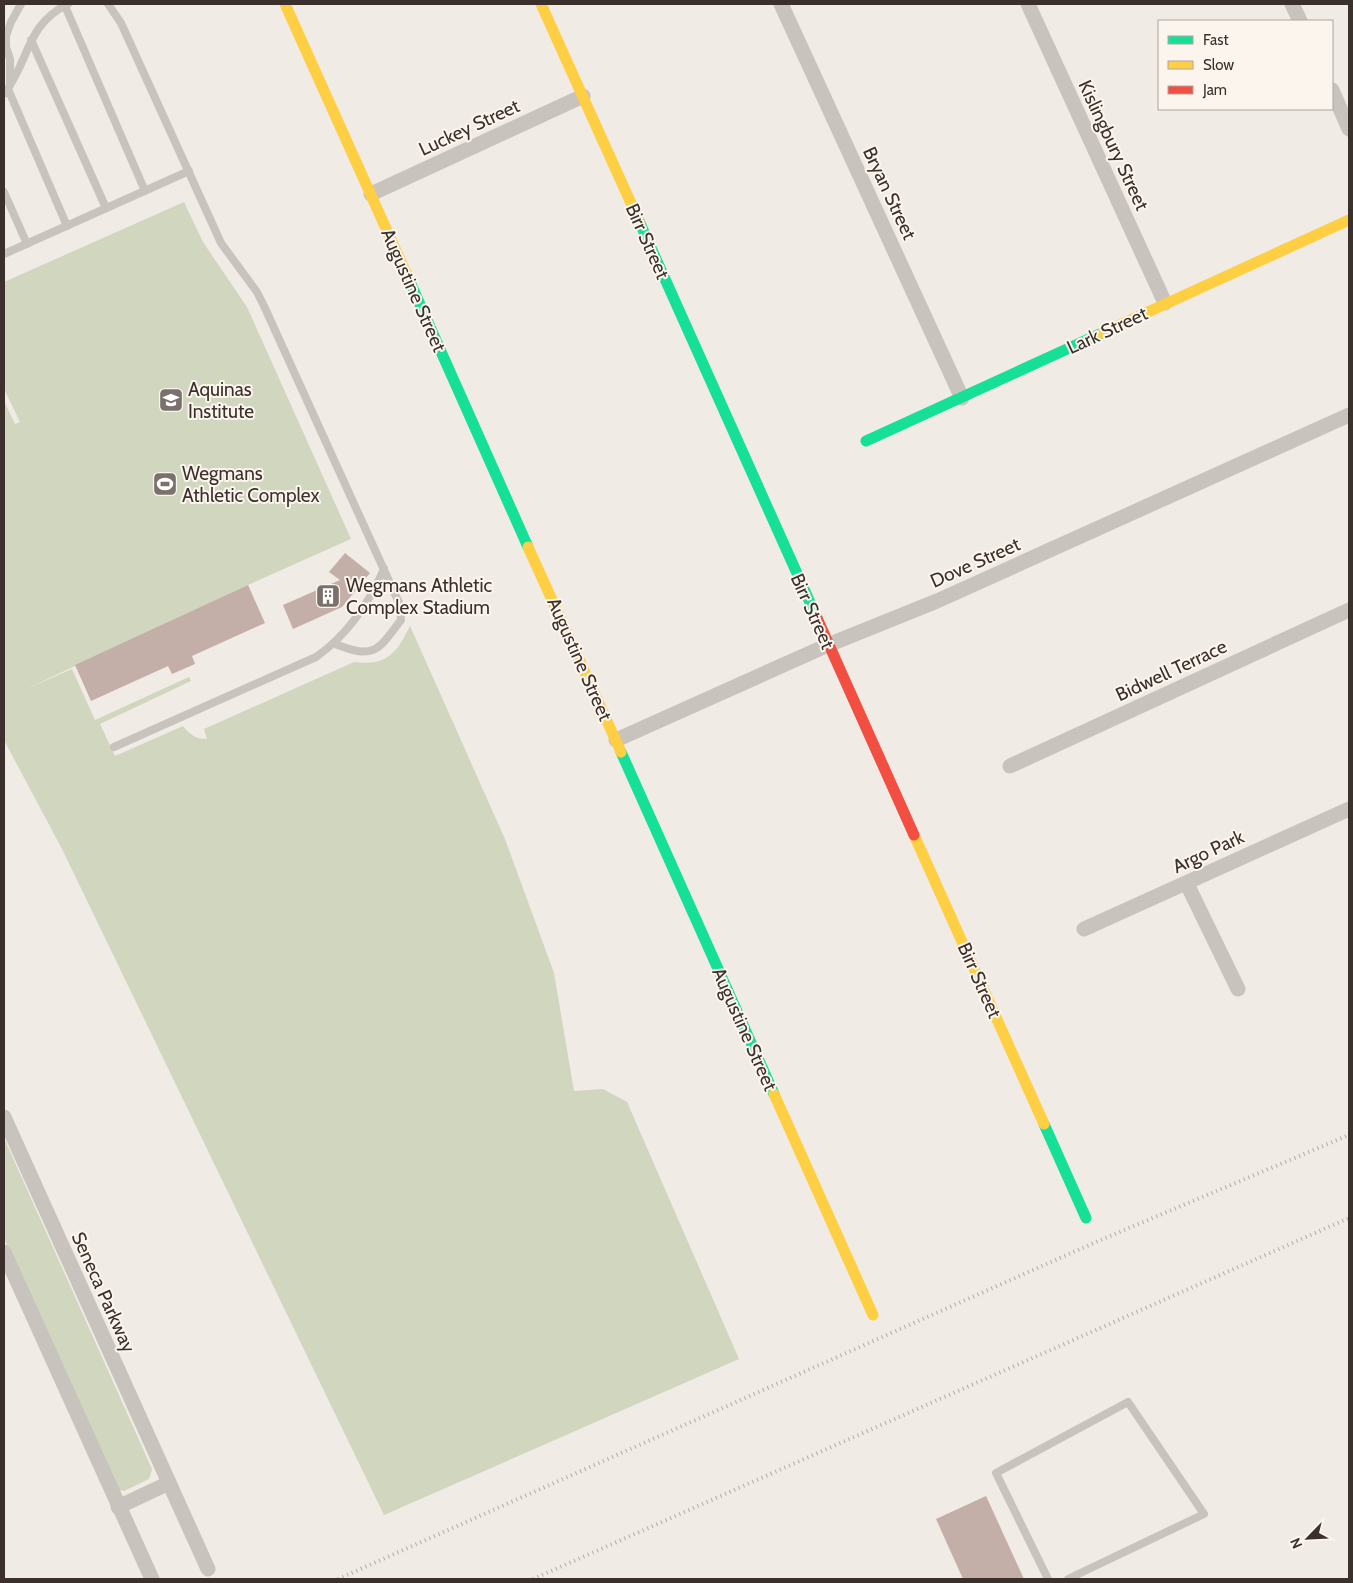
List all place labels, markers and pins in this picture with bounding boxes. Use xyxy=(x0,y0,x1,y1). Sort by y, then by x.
place label: Aquinas Institute xyxy=(188,378,254,423)
school or university icon: Aquinas Institute xyxy=(158,387,184,413)
place label: Wegmans Athletic Complex xyxy=(182,462,320,507)
sports icon: Wegmans Athletic Complex xyxy=(152,471,178,497)
place label: Wegmans Athletic Complex Stadium xyxy=(346,574,492,619)
building icon: Wegmans Athletic Complex Stadium xyxy=(315,583,341,609)

